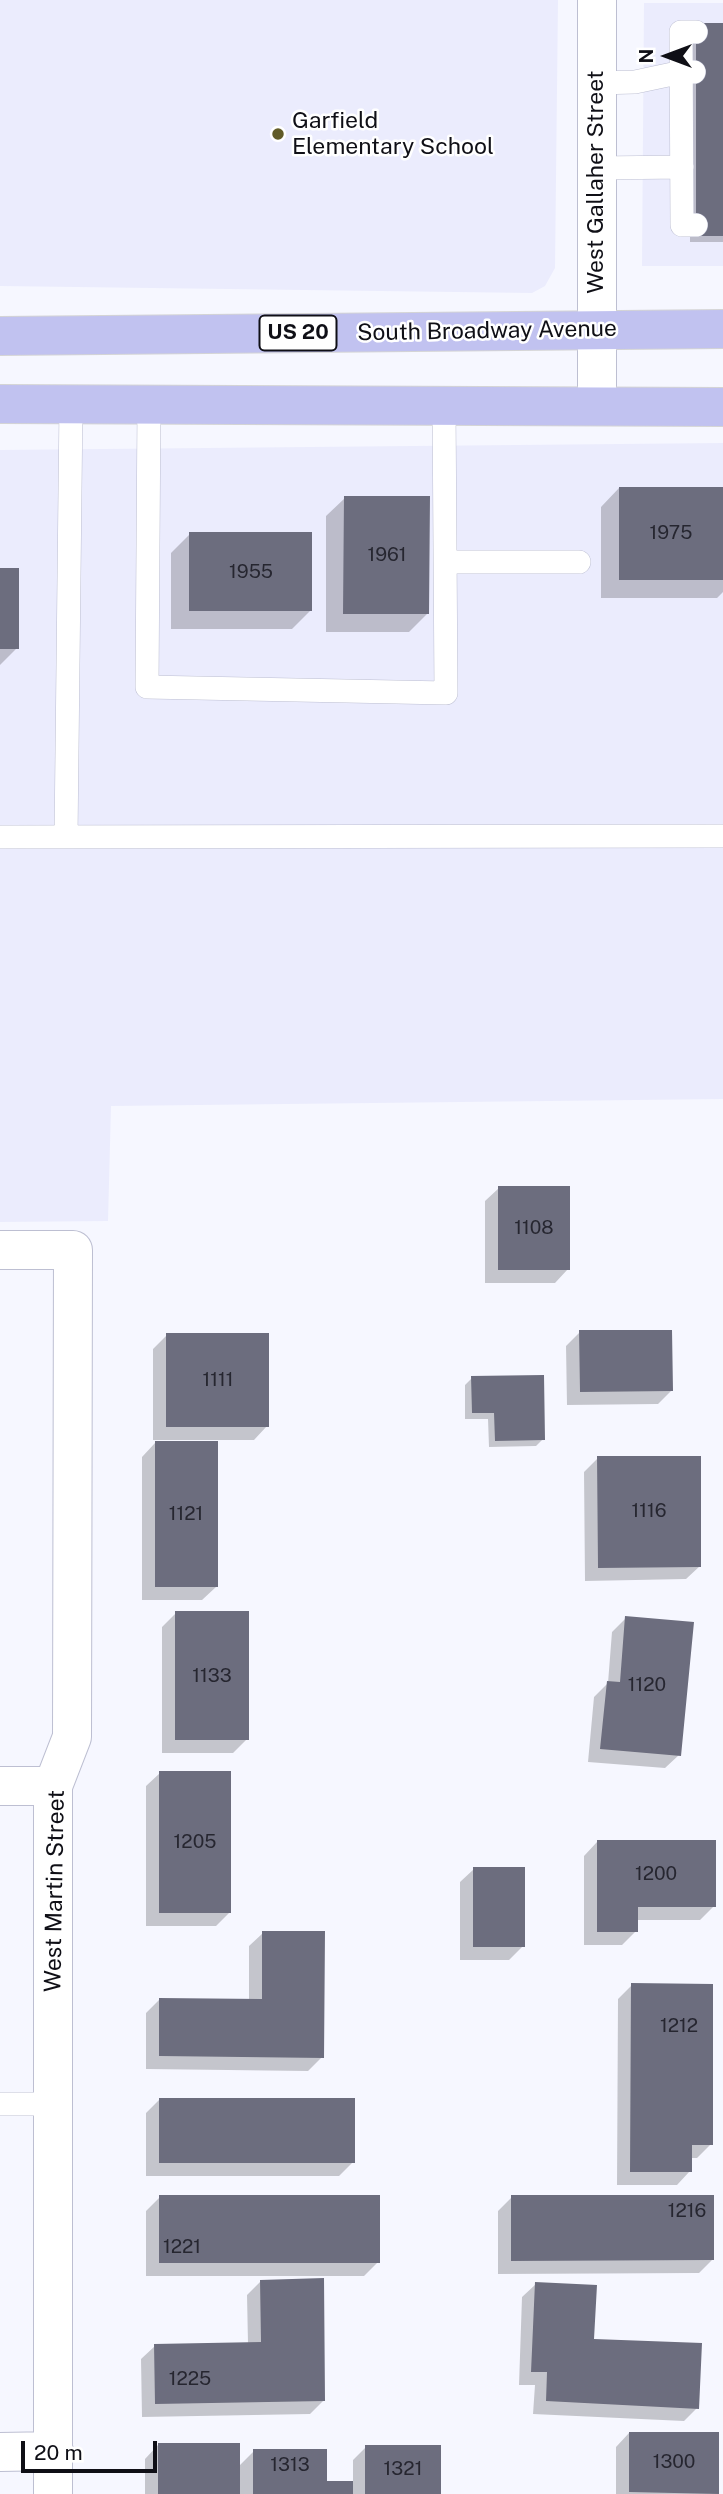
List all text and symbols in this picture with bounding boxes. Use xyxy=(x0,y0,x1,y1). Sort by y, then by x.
north arrow xyxy=(632,21,702,91)
text: N xyxy=(635,49,657,63)
street label: West Gallaher Street xyxy=(582,70,610,294)
place label: Garfield Elementary School xyxy=(292,107,494,161)
marker: Garfield Elementary School xyxy=(270,126,286,142)
street label: South Broadway Avenue xyxy=(357,315,617,347)
road number: US 20 xyxy=(260,316,336,350)
house number: 1975 xyxy=(650,522,692,544)
house number: 1961 xyxy=(367,544,407,566)
house number: 1955 xyxy=(229,561,273,583)
house number: 1108 xyxy=(514,1217,554,1239)
house number: 1111 xyxy=(203,1369,233,1391)
house number: 1116 xyxy=(631,1500,667,1522)
house number: 1121 xyxy=(169,1503,203,1525)
house number: 1133 xyxy=(192,1665,232,1687)
house number: 1120 xyxy=(628,1674,666,1696)
street label: West Martin Street xyxy=(39,1790,71,1992)
house number: 1205 xyxy=(174,1831,216,1853)
house number: 1200 xyxy=(635,1863,677,1885)
house number: 1212 xyxy=(660,2015,698,2037)
house number: 1216 xyxy=(668,2200,706,2222)
house number: 1221 xyxy=(163,2236,201,2258)
house number: 1225 xyxy=(169,2368,211,2390)
scale bar xyxy=(24,2428,161,2472)
text: 20 m xyxy=(34,2440,83,2465)
house number: 1300 xyxy=(653,2451,695,2473)
house number: 1313 xyxy=(270,2454,310,2476)
house number: 1321 xyxy=(384,2458,422,2480)

